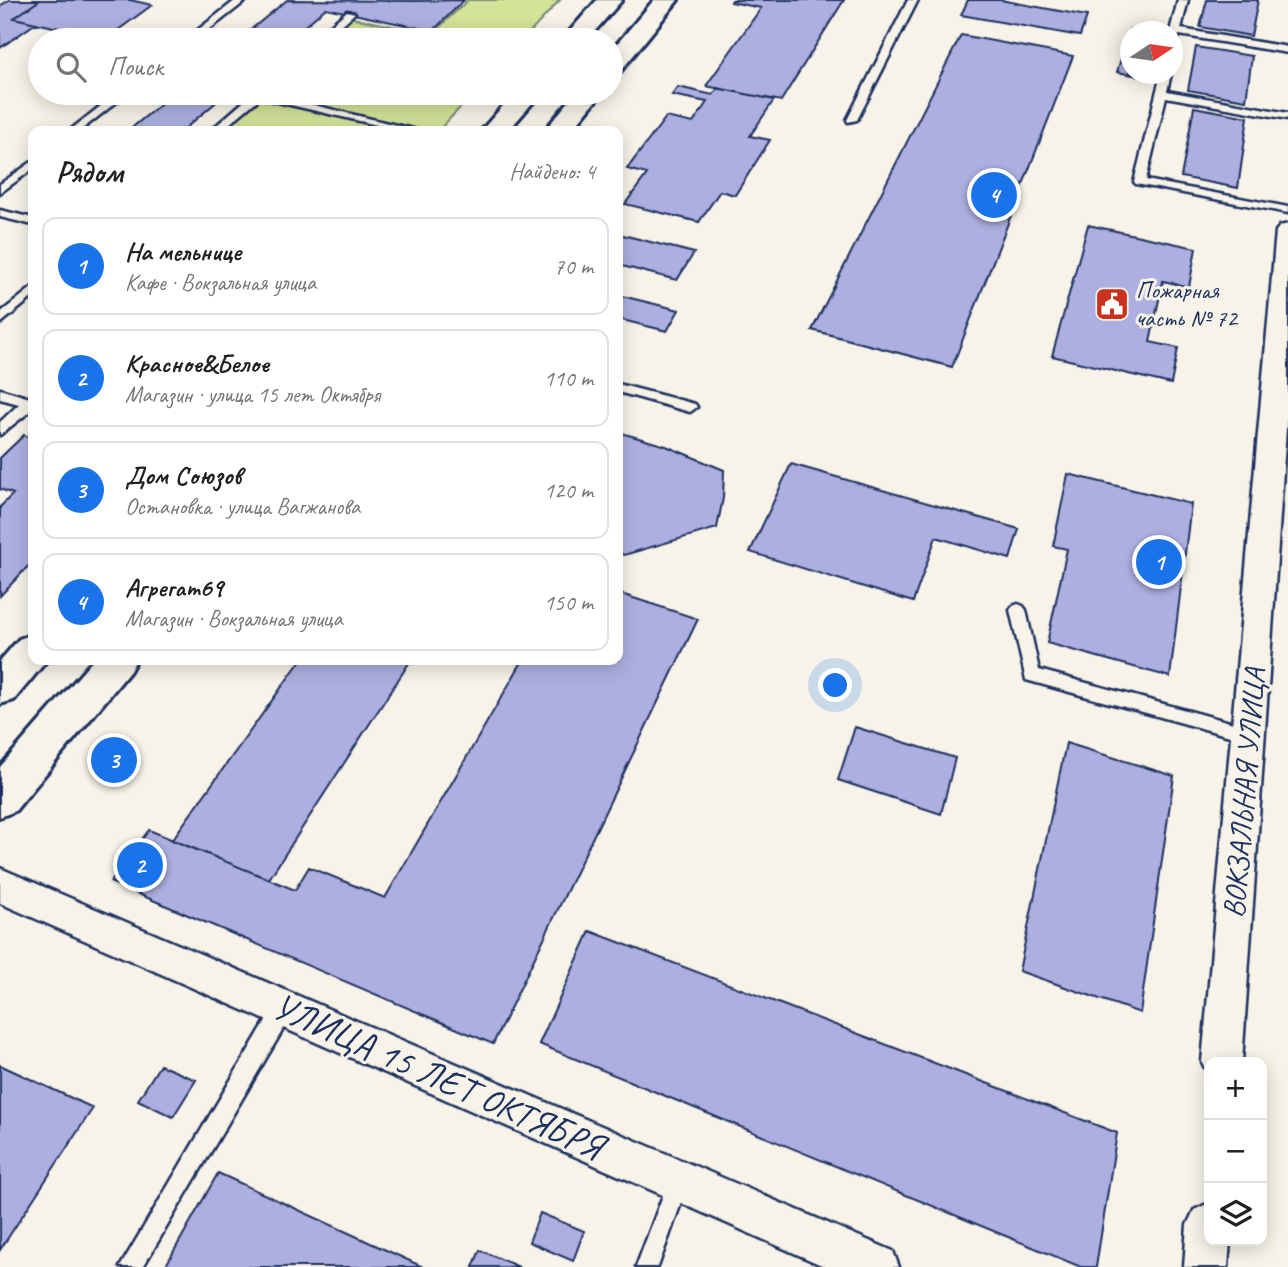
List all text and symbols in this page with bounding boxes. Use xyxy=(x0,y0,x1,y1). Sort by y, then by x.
north arrow xyxy=(1120,21,1183,84)
search box xyxy=(28,28,623,105)
icon: search xyxy=(52,48,90,86)
text: Поиск xyxy=(108,50,163,83)
text: Рядом xyxy=(56,153,123,191)
text: Найдено: 4 xyxy=(509,157,595,186)
pin: 4 xyxy=(971,169,1017,221)
text: На мельнице xyxy=(125,235,241,268)
text: 1 xyxy=(76,252,86,281)
text: 70 m xyxy=(554,252,593,281)
text: Кафе · Вокзальная улица xyxy=(125,268,316,297)
place label: Пожарная часть № 72 xyxy=(1136,275,1239,333)
public building icon: Пожарная часть № 72 xyxy=(1093,285,1131,323)
text: Красное&Белое xyxy=(125,347,269,380)
text: 2 xyxy=(76,364,86,393)
text: 110 m xyxy=(544,364,593,393)
text: Магазин · улица 15 лет Октября xyxy=(125,380,380,409)
text: Дом Союзов xyxy=(125,459,242,492)
text: 3 xyxy=(76,476,86,505)
text: 120 m xyxy=(544,476,593,505)
text: Остановка · улица Вагжанова xyxy=(125,492,360,521)
pin: 1 xyxy=(1136,536,1182,588)
text: Агрегат69 xyxy=(125,571,223,604)
text: 4 xyxy=(76,588,86,617)
text: 150 m xyxy=(544,588,593,617)
text: Магазин · Вокзальная улица xyxy=(125,604,342,633)
street label: ВОКЗАЛЬНАЯ УЛИЦА xyxy=(1214,665,1274,919)
your location xyxy=(818,668,852,702)
pin: 3 xyxy=(91,734,137,786)
pin: 2 xyxy=(117,839,163,891)
street label: УЛИЦА 15 ЛЕТ ОКТЯБРЯ xyxy=(266,982,615,1172)
map controls xyxy=(1204,1057,1267,1246)
button: + xyxy=(1204,1057,1267,1120)
button: − xyxy=(1204,1120,1267,1183)
button: layers xyxy=(1204,1183,1267,1246)

